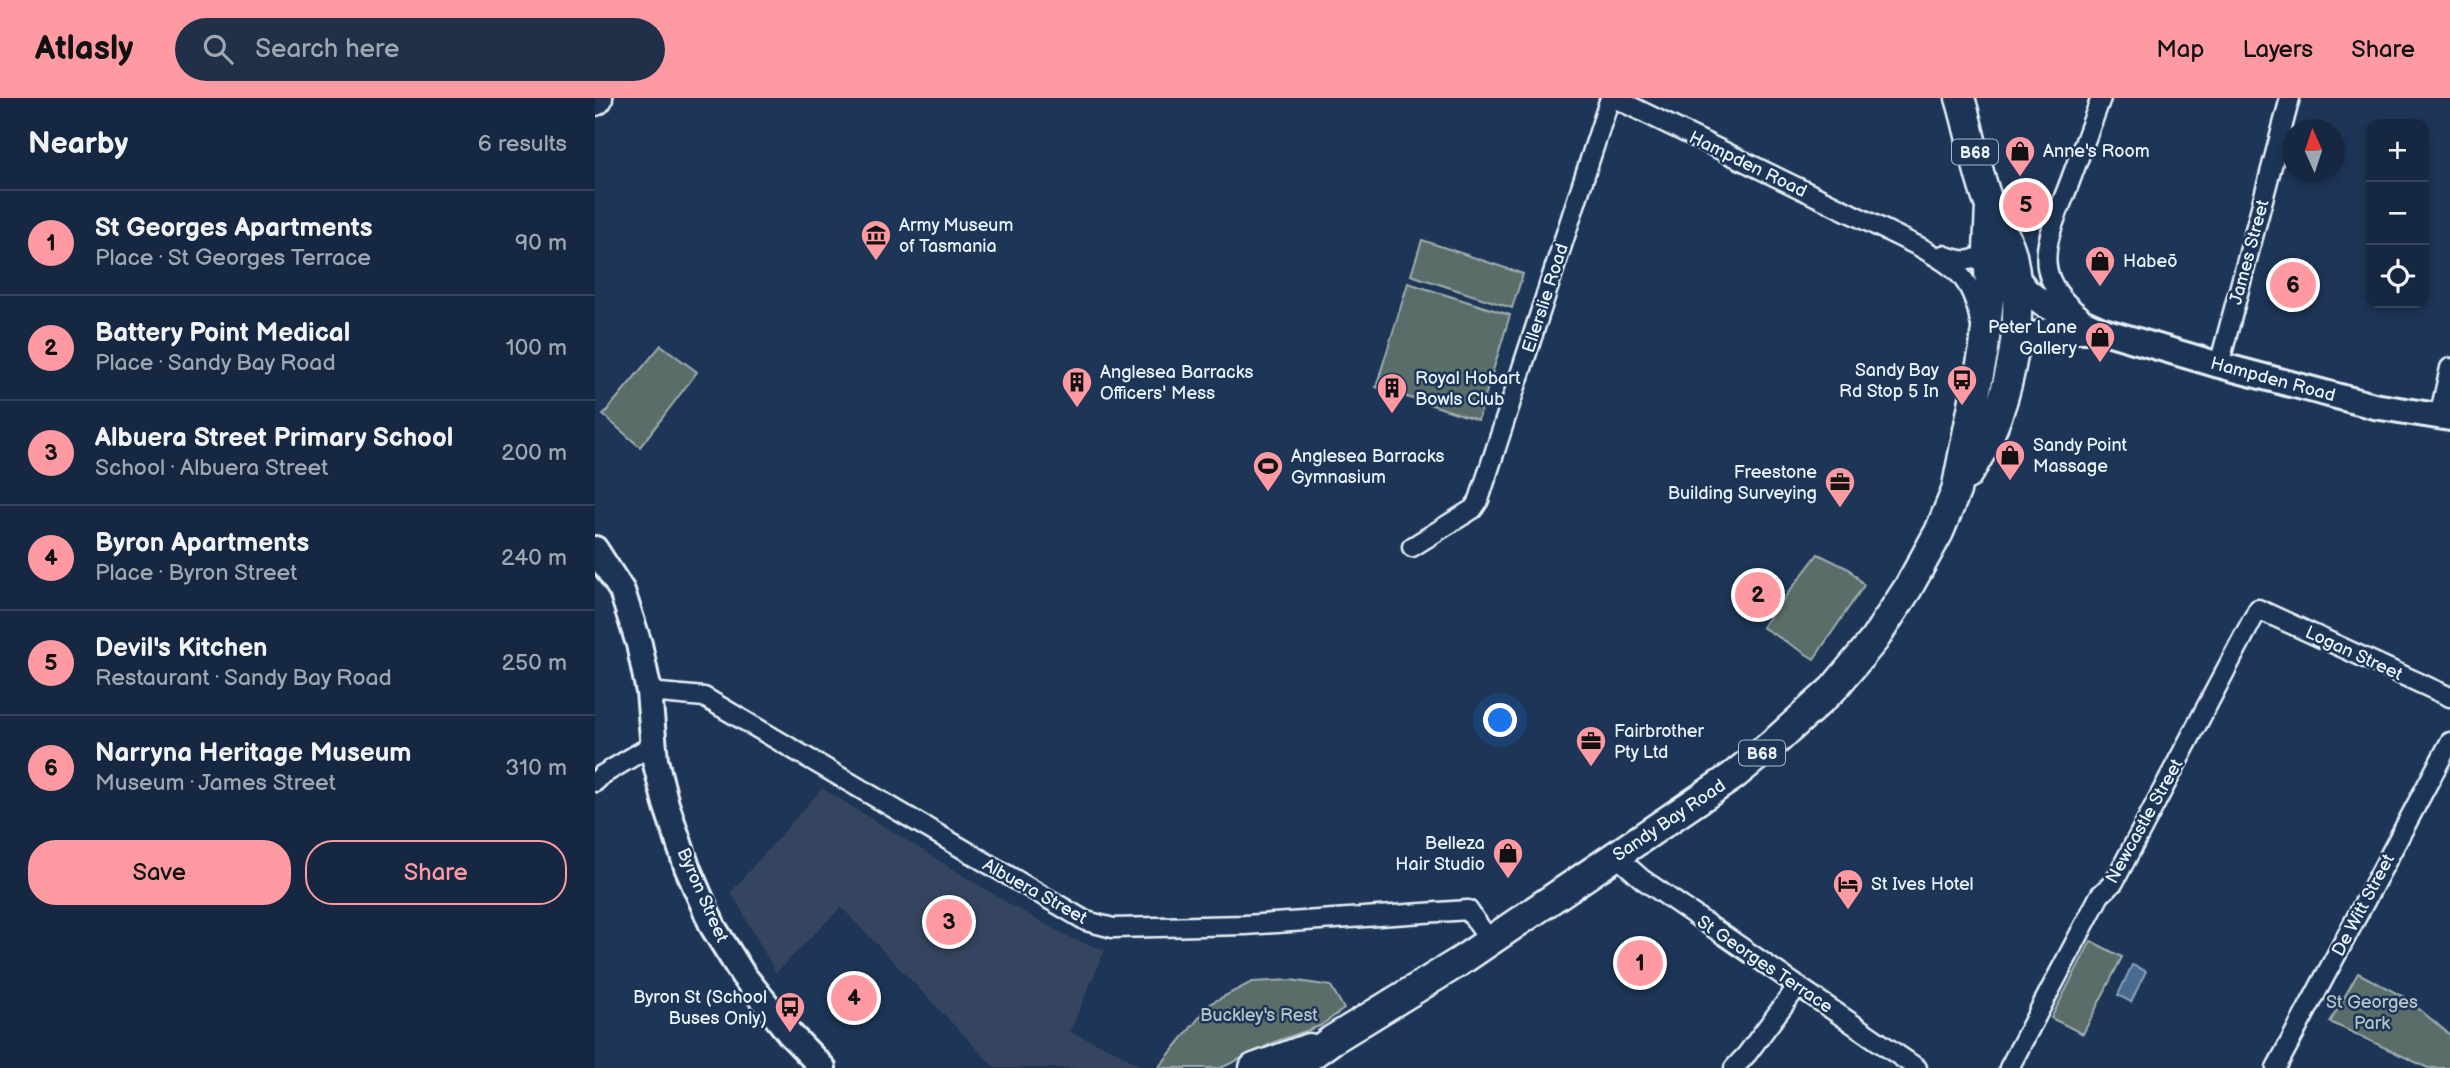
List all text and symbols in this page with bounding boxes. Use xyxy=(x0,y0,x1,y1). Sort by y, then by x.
search box xyxy=(175,18,665,81)
text: Atlasly xyxy=(35,29,133,69)
icon: search xyxy=(199,30,237,68)
text: Search here xyxy=(255,34,399,65)
text: Map xyxy=(2156,35,2204,64)
text: Layers xyxy=(2242,35,2313,64)
text: Share xyxy=(2351,35,2415,64)
north arrow xyxy=(2282,119,2345,182)
map controls xyxy=(2366,119,2429,308)
button: + xyxy=(2366,119,2429,182)
text: Nearby xyxy=(28,126,128,162)
street label: Hampden Road xyxy=(1686,127,1810,202)
text: 6 results xyxy=(478,130,567,158)
shop icon: Anne's Room xyxy=(2003,134,2037,178)
road number: B68 xyxy=(1952,140,1998,164)
place label: Anne's Room xyxy=(2043,141,2150,162)
pin: 5 xyxy=(2003,179,2049,231)
button: − xyxy=(2366,182,2429,245)
street label: James Street xyxy=(2225,197,2274,307)
text: St Georges Apartments xyxy=(95,213,373,244)
place label: Army Museum of Tasmania xyxy=(899,215,1013,257)
museum icon: Army Museum of Tasmania xyxy=(859,218,893,262)
text: 1 xyxy=(46,229,56,257)
text: 90 m xyxy=(515,229,567,257)
street label: Ellerslie Road xyxy=(1518,241,1573,355)
text: Place · St Georges Terrace xyxy=(95,244,371,272)
shop icon: Habeō xyxy=(2083,244,2117,288)
button: locate xyxy=(2366,245,2429,308)
place label: Habeō xyxy=(2123,251,2177,272)
pin: 6 xyxy=(2270,259,2316,311)
place label: Peter Lane Gallery xyxy=(1988,317,2078,359)
text: Battery Point Medical xyxy=(95,318,350,349)
shop icon: Peter Lane Gallery xyxy=(2083,320,2117,364)
text: 2 xyxy=(44,334,58,362)
text: 100 m xyxy=(506,334,567,362)
text: Place · Sandy Bay Road xyxy=(95,349,336,377)
street label: Hampden Road xyxy=(2208,353,2338,406)
place label: Sandy Bay Rd Stop 5 In xyxy=(1839,360,1940,402)
place label: Anglesea Barracks Officers' Mess xyxy=(1100,362,1253,404)
bus stop icon: Sandy Bay Rd Stop 5 In xyxy=(1945,363,1979,407)
building icon: Anglesea Barracks Officers' Mess xyxy=(1060,365,1094,409)
place label: Royal Hobart Bowls Club xyxy=(1415,368,1521,410)
building icon: Royal Hobart Bowls Club xyxy=(1375,371,1409,415)
text: Albuera Street Primary School xyxy=(95,423,453,454)
place label: Sandy Point Massage xyxy=(2033,435,2128,477)
shop icon: Sandy Point Massage xyxy=(1993,438,2027,482)
text: 3 xyxy=(44,439,58,467)
text: 200 m xyxy=(501,439,567,467)
place label: Anglesea Barracks Gymnasium xyxy=(1291,446,1444,488)
sports icon: Anglesea Barracks Gymnasium xyxy=(1251,449,1285,493)
text: School · Albuera Street xyxy=(95,454,328,482)
place label: Freestone Building Surveying xyxy=(1668,462,1817,504)
office icon: Freestone Building Surveying xyxy=(1823,465,1857,509)
text: Byron Apartments xyxy=(95,528,309,559)
text: 4 xyxy=(44,544,58,572)
text: 240 m xyxy=(501,544,567,572)
text: Place · Byron Street xyxy=(95,559,297,587)
pin: 2 xyxy=(1735,569,1781,621)
street label: Logan Street xyxy=(2302,622,2406,685)
text: Devil's Kitchen xyxy=(95,633,268,664)
text: 5 xyxy=(44,649,58,677)
text: 250 m xyxy=(501,649,567,677)
text: Restaurant · Sandy Bay Road xyxy=(95,664,392,692)
your location xyxy=(1483,703,1517,737)
place label: Fairbrother Pty Ltd xyxy=(1614,721,1705,763)
office icon: Fairbrother Pty Ltd xyxy=(1574,724,1608,768)
text: Narryna Heritage Museum xyxy=(95,738,411,769)
road number: B68 xyxy=(1739,740,1785,766)
text: 6 xyxy=(44,754,58,782)
text: 310 m xyxy=(505,754,567,782)
street label: Newcastle Street xyxy=(2102,755,2188,887)
text: Museum · James Street xyxy=(95,769,336,797)
street label: Sandy Bay Road xyxy=(1609,775,1730,866)
place label: Belleza Hair Studio xyxy=(1395,833,1485,875)
shop icon: Belleza Hair Studio xyxy=(1491,836,1525,880)
button: Save xyxy=(28,840,291,905)
button: Share xyxy=(305,840,567,905)
street label: Byron Street xyxy=(672,845,733,946)
street label: De Witt Street xyxy=(2328,850,2399,960)
street label: Albuera Street xyxy=(979,854,1091,929)
hotel icon: St Ives Hotel xyxy=(1831,867,1865,911)
place label: St Ives Hotel xyxy=(1871,874,1974,895)
pin: 3 xyxy=(926,896,972,948)
street label: St Georges Terrace xyxy=(1693,911,1837,1018)
pin: 1 xyxy=(1617,937,1663,989)
pin: 4 xyxy=(831,972,877,1024)
place label: Byron St (School Buses Only) xyxy=(633,987,767,1029)
bus stop icon: Byron St (School Buses Only) xyxy=(773,990,807,1034)
park label: St Georges Park xyxy=(2326,992,2418,1034)
park label: Buckley's Rest xyxy=(1200,1005,1318,1026)

